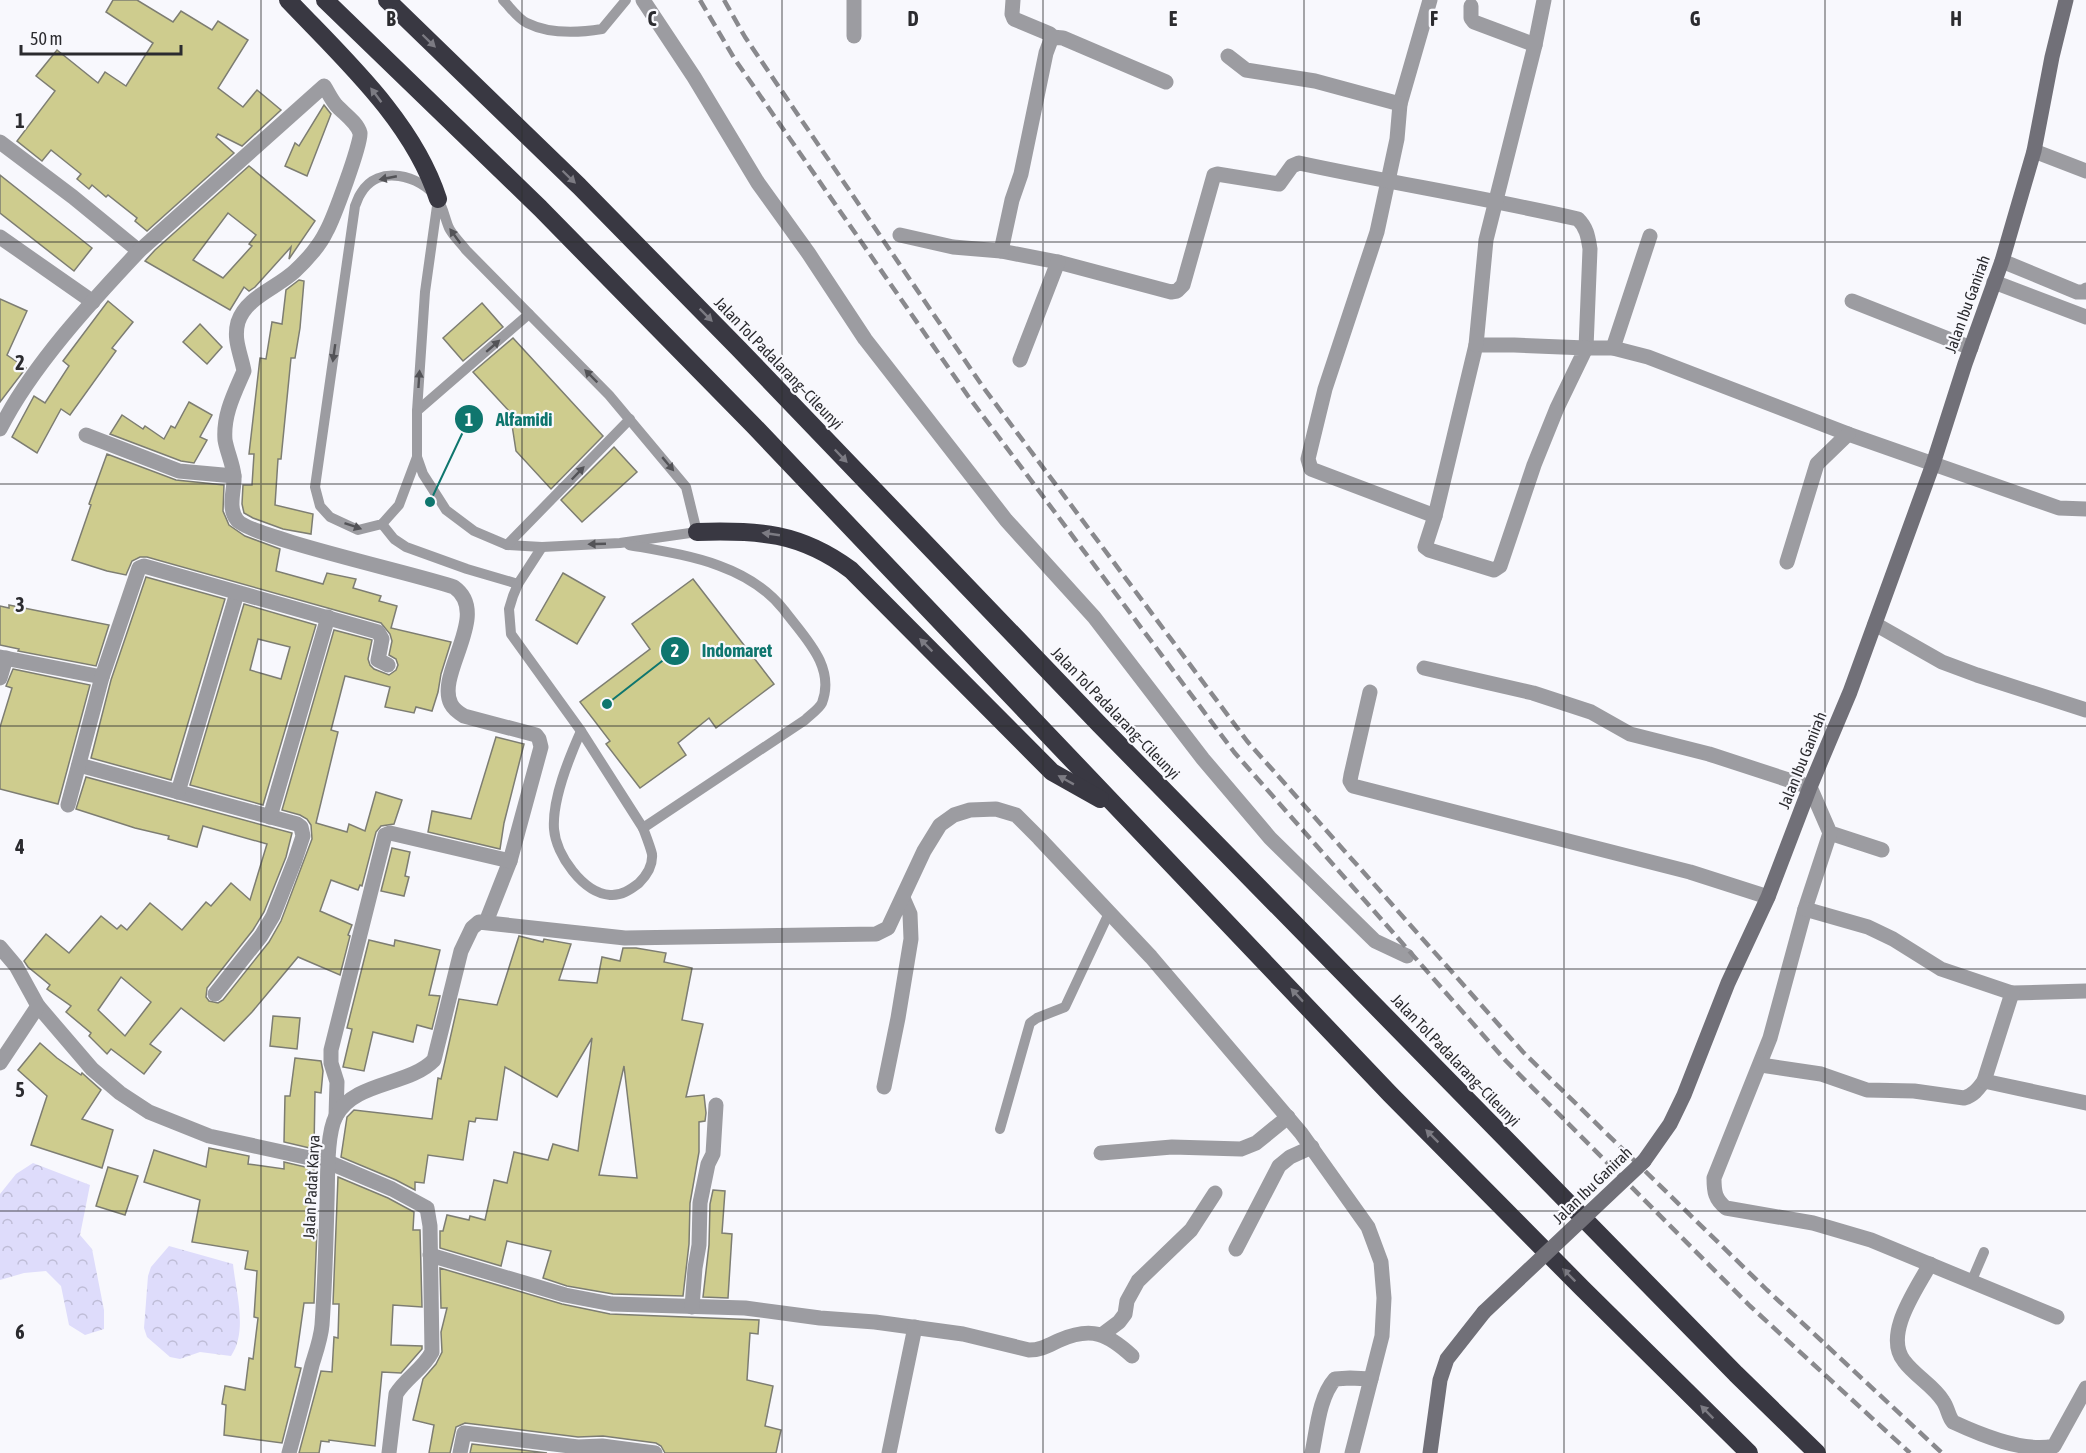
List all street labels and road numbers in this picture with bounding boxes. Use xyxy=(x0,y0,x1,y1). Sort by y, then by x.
street label: Jalan Ibu Ganirah xyxy=(1941,253,1993,355)
street label: Jalan Tol Padalarang–Cileunyi xyxy=(710,293,847,434)
street label: Jalan Tol Padalarang–Cileunyi xyxy=(1047,643,1184,784)
street label: Jalan Ibu Ganirah xyxy=(1774,709,1830,811)
street label: Jalan Tol Padalarang–Cileunyi xyxy=(1387,990,1524,1131)
street label: Jalan Padat Karya xyxy=(299,1134,324,1240)
street label: Jalan Ibu Ganirah xyxy=(1549,1143,1635,1227)

